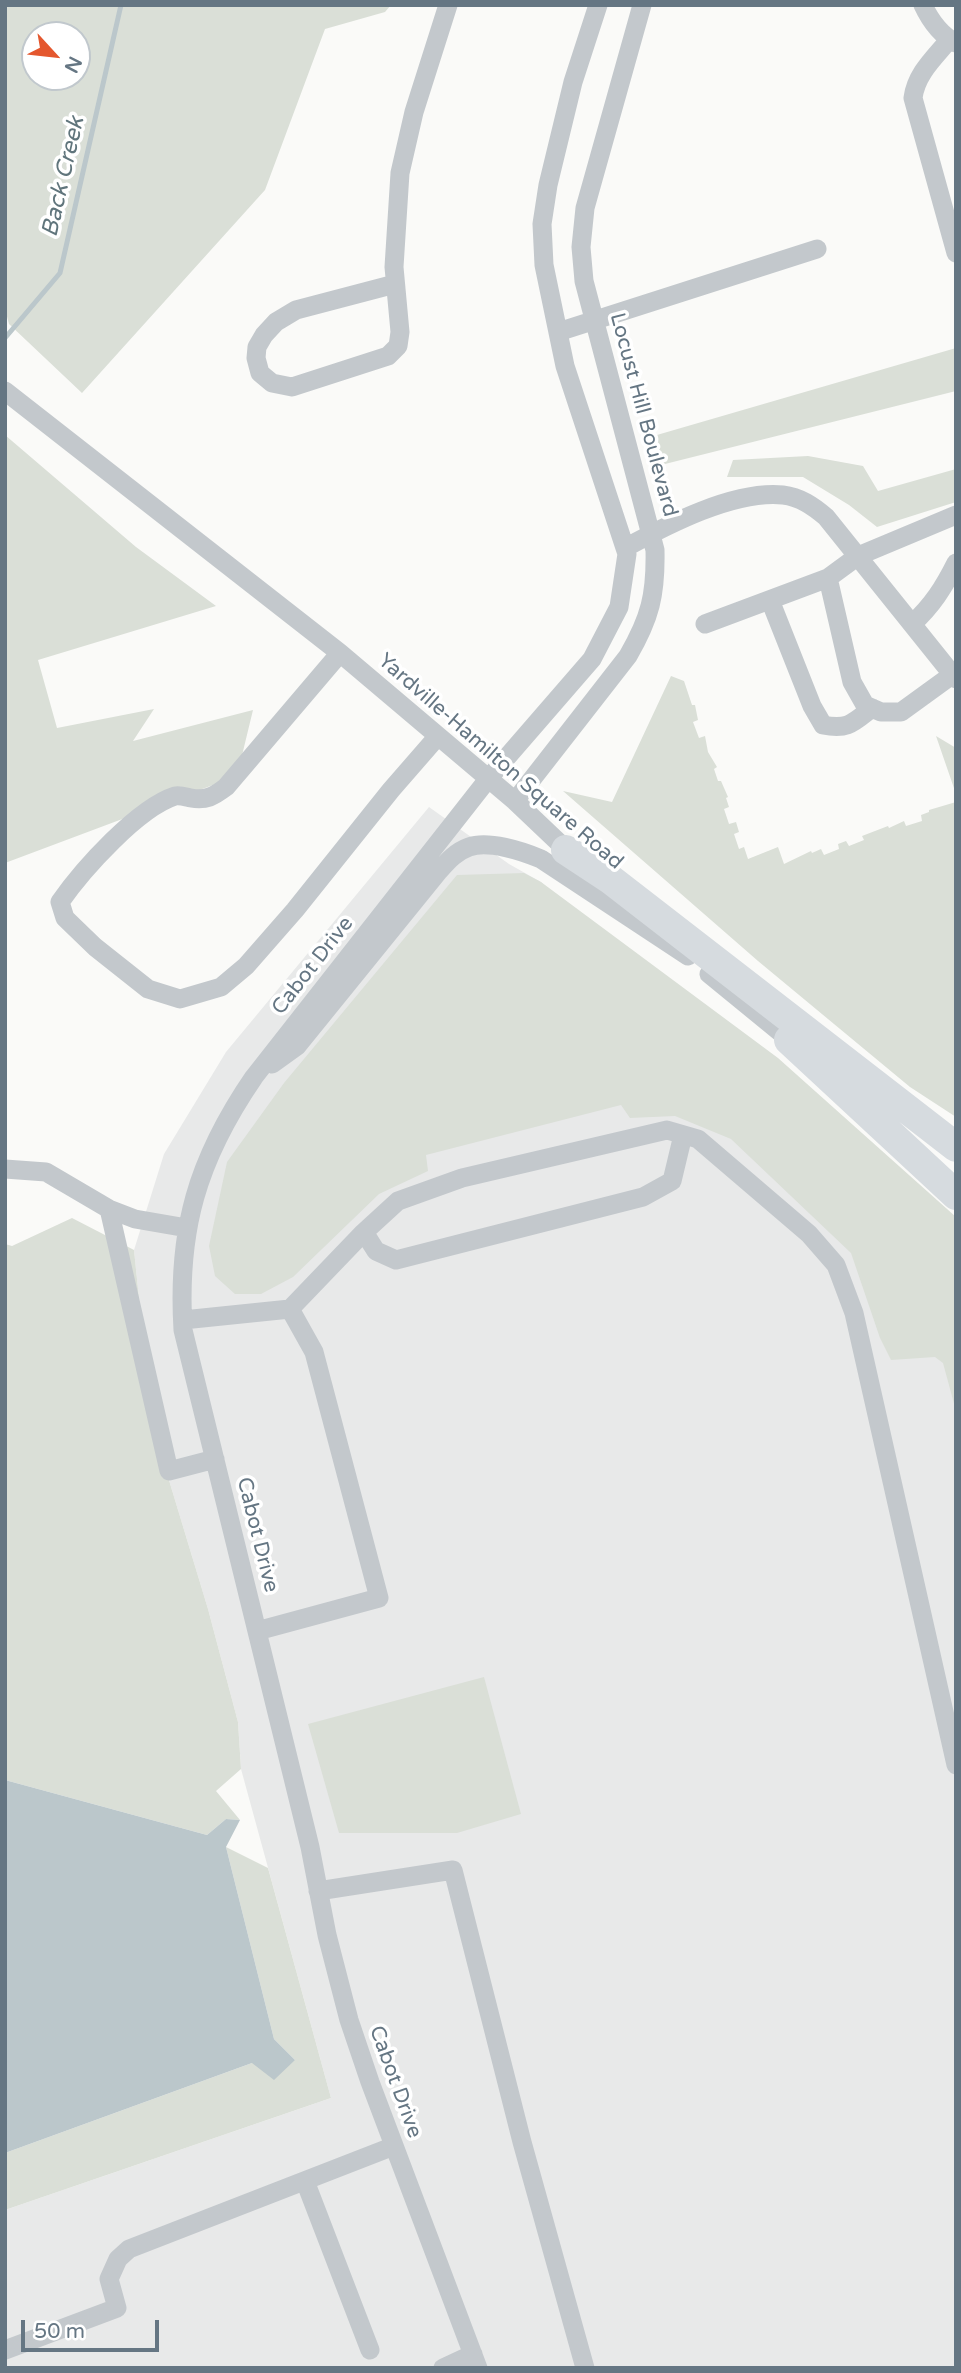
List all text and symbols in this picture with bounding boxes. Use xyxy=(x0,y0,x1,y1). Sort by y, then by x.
north arrow xyxy=(21,21,91,91)
text: N xyxy=(60,53,86,76)
water label: Back Creek xyxy=(37,114,91,240)
street label: Locust Hill Boulevard xyxy=(604,310,682,520)
street label: Yardville-Hamilton Square Road xyxy=(372,649,628,875)
street label: Cabot Drive xyxy=(267,912,359,1020)
street label: Cabot Drive xyxy=(231,1475,283,1595)
street label: Cabot Drive xyxy=(363,2022,427,2142)
scale bar xyxy=(24,2306,163,2350)
text: 50 m xyxy=(34,2319,85,2344)

